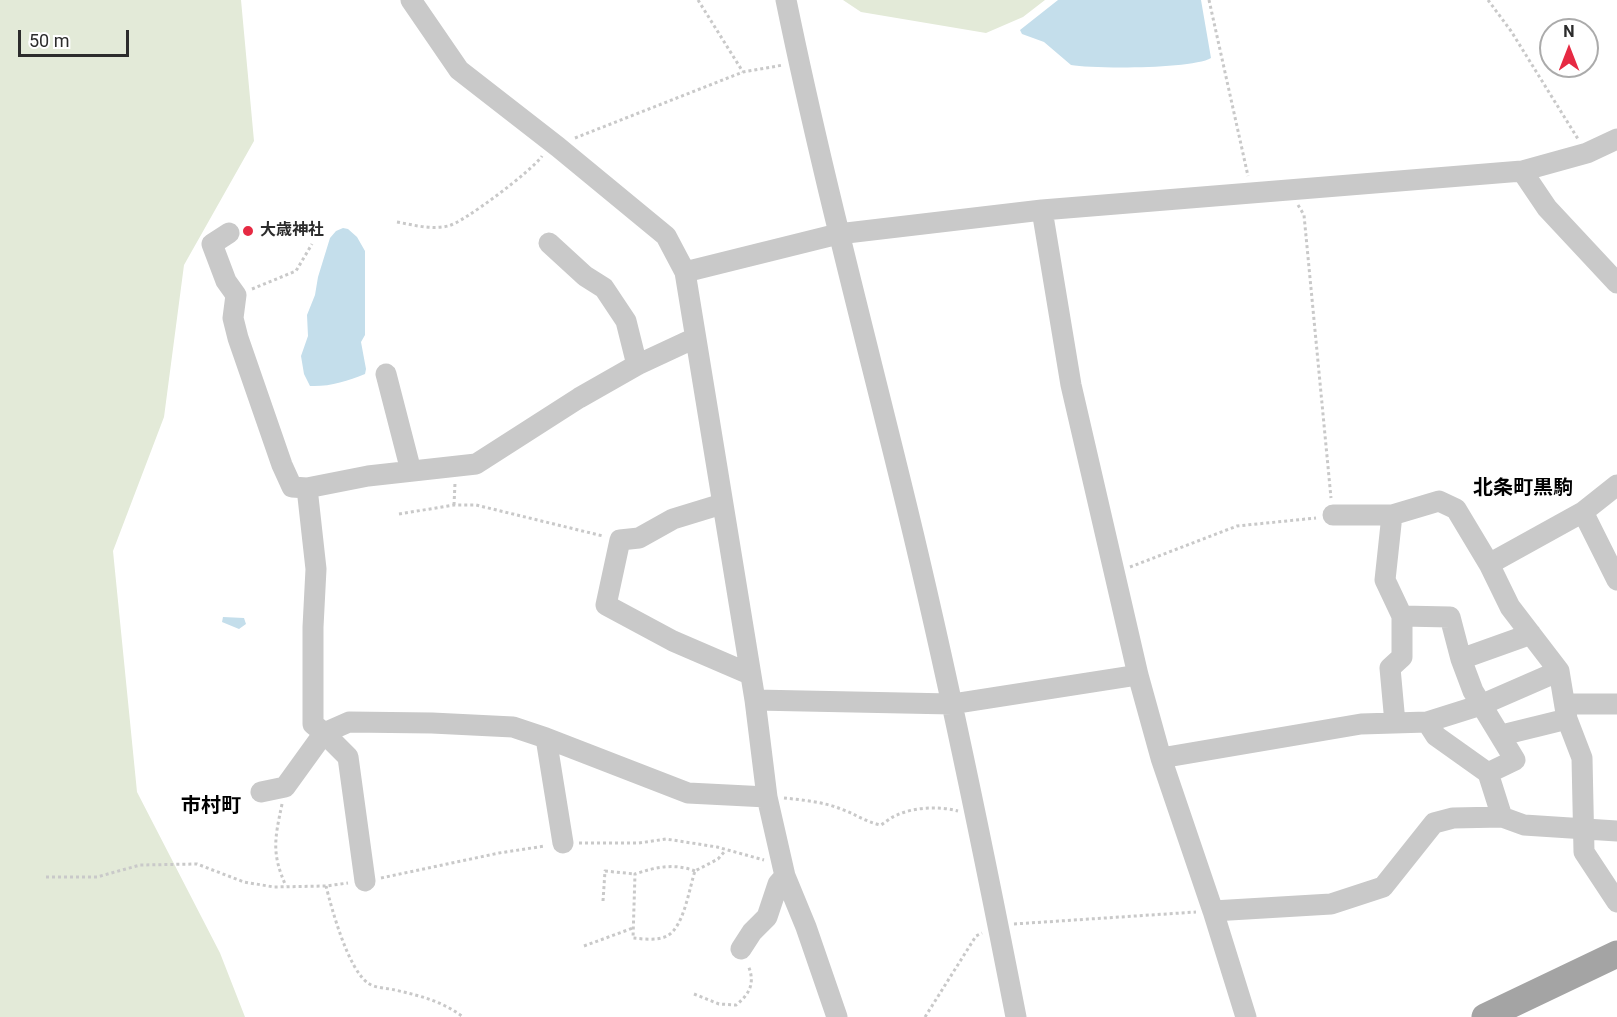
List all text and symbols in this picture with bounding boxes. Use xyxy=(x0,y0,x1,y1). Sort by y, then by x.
scale bar xyxy=(21,18,132,56)
north arrow xyxy=(1539,18,1599,78)
text: N xyxy=(1563,22,1575,41)
text: 50 m xyxy=(29,30,69,51)
place label: 大歳神社 xyxy=(260,221,324,241)
marker: 大歳神社 xyxy=(241,224,255,238)
district label: 北条町黒駒 xyxy=(1473,477,1573,501)
district label: 市村町 xyxy=(181,795,241,819)

